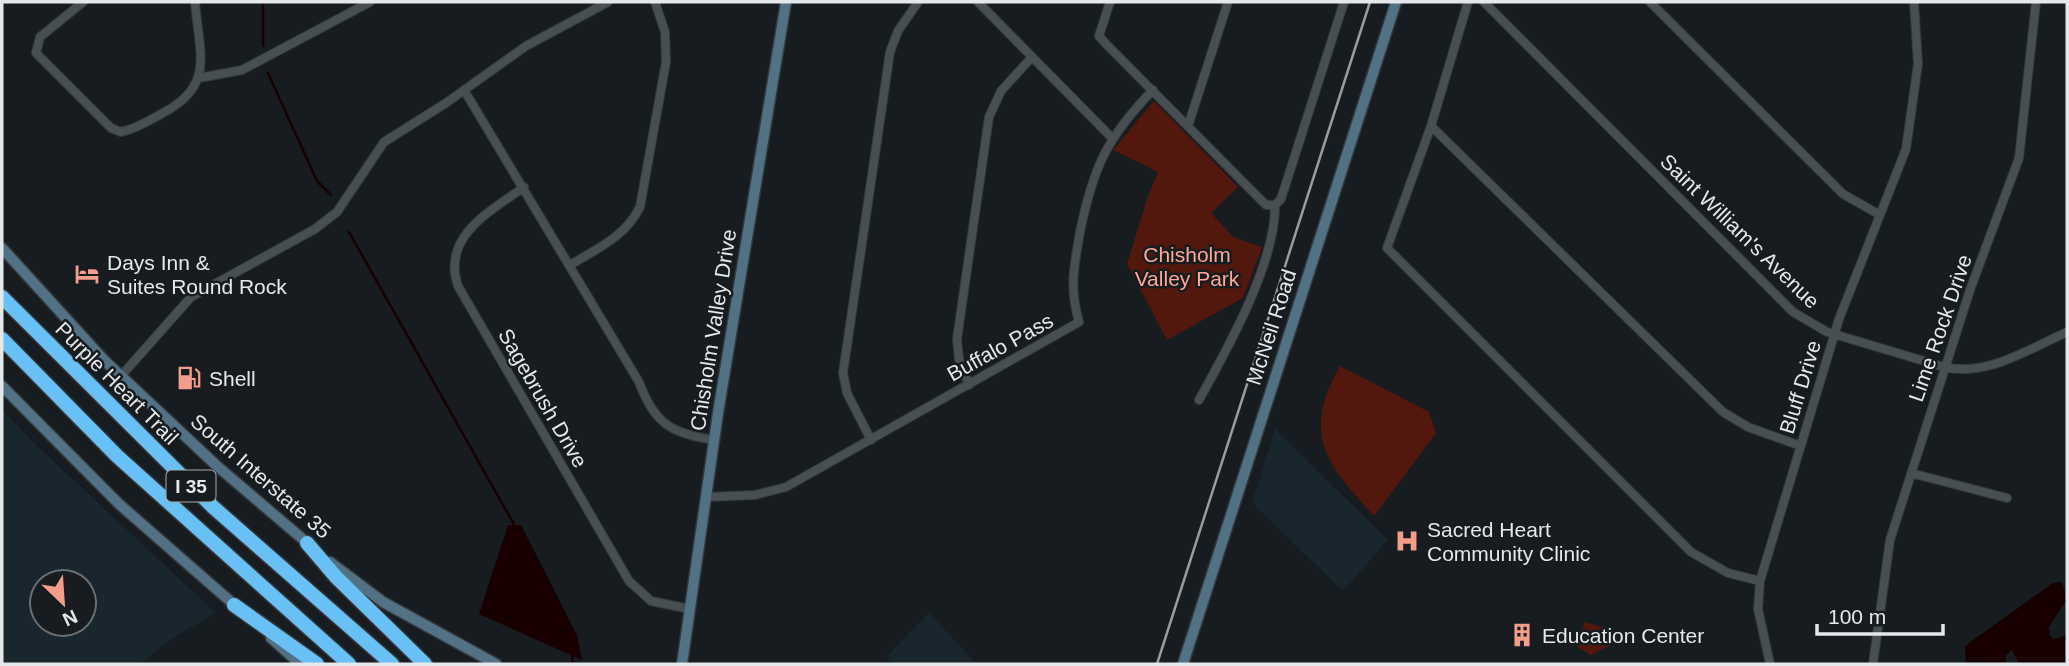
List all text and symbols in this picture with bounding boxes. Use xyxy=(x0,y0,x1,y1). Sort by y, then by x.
street label: Saint William's Avenue xyxy=(1656,149,1824,313)
street label: Chisholm Valley Drive xyxy=(686,228,740,432)
park label: Chisholm Valley Park xyxy=(1135,243,1240,290)
place label: Days Inn & Suites Round Rock xyxy=(107,251,287,298)
street label: Lime Rock Drive xyxy=(1904,251,1976,405)
hotel icon: Days Inn & Suites Round Rock xyxy=(73,260,101,288)
street label: McNeil Road xyxy=(1241,266,1301,388)
street label: Buffalo Pass xyxy=(943,308,1057,386)
street label: Purple Heart Trail xyxy=(51,317,183,449)
street label: Sagebrush Drive xyxy=(494,325,592,471)
street label: Bluff Drive xyxy=(1775,338,1825,436)
fuel station icon: Shell xyxy=(175,364,203,392)
place label: Shell xyxy=(209,367,256,390)
street label: South Interstate 35 xyxy=(186,409,336,543)
road number: I 35 xyxy=(166,471,216,502)
place label: Sacred Heart Community Clinic xyxy=(1427,518,1590,565)
hospital icon: Sacred Heart Community Clinic xyxy=(1393,527,1421,555)
north arrow xyxy=(28,568,98,638)
scale bar xyxy=(1817,592,1943,636)
text: 100 m xyxy=(1828,605,1886,628)
text: N xyxy=(59,606,81,630)
building icon: Education Center xyxy=(1508,621,1536,649)
place label: Education Center xyxy=(1542,624,1704,647)

